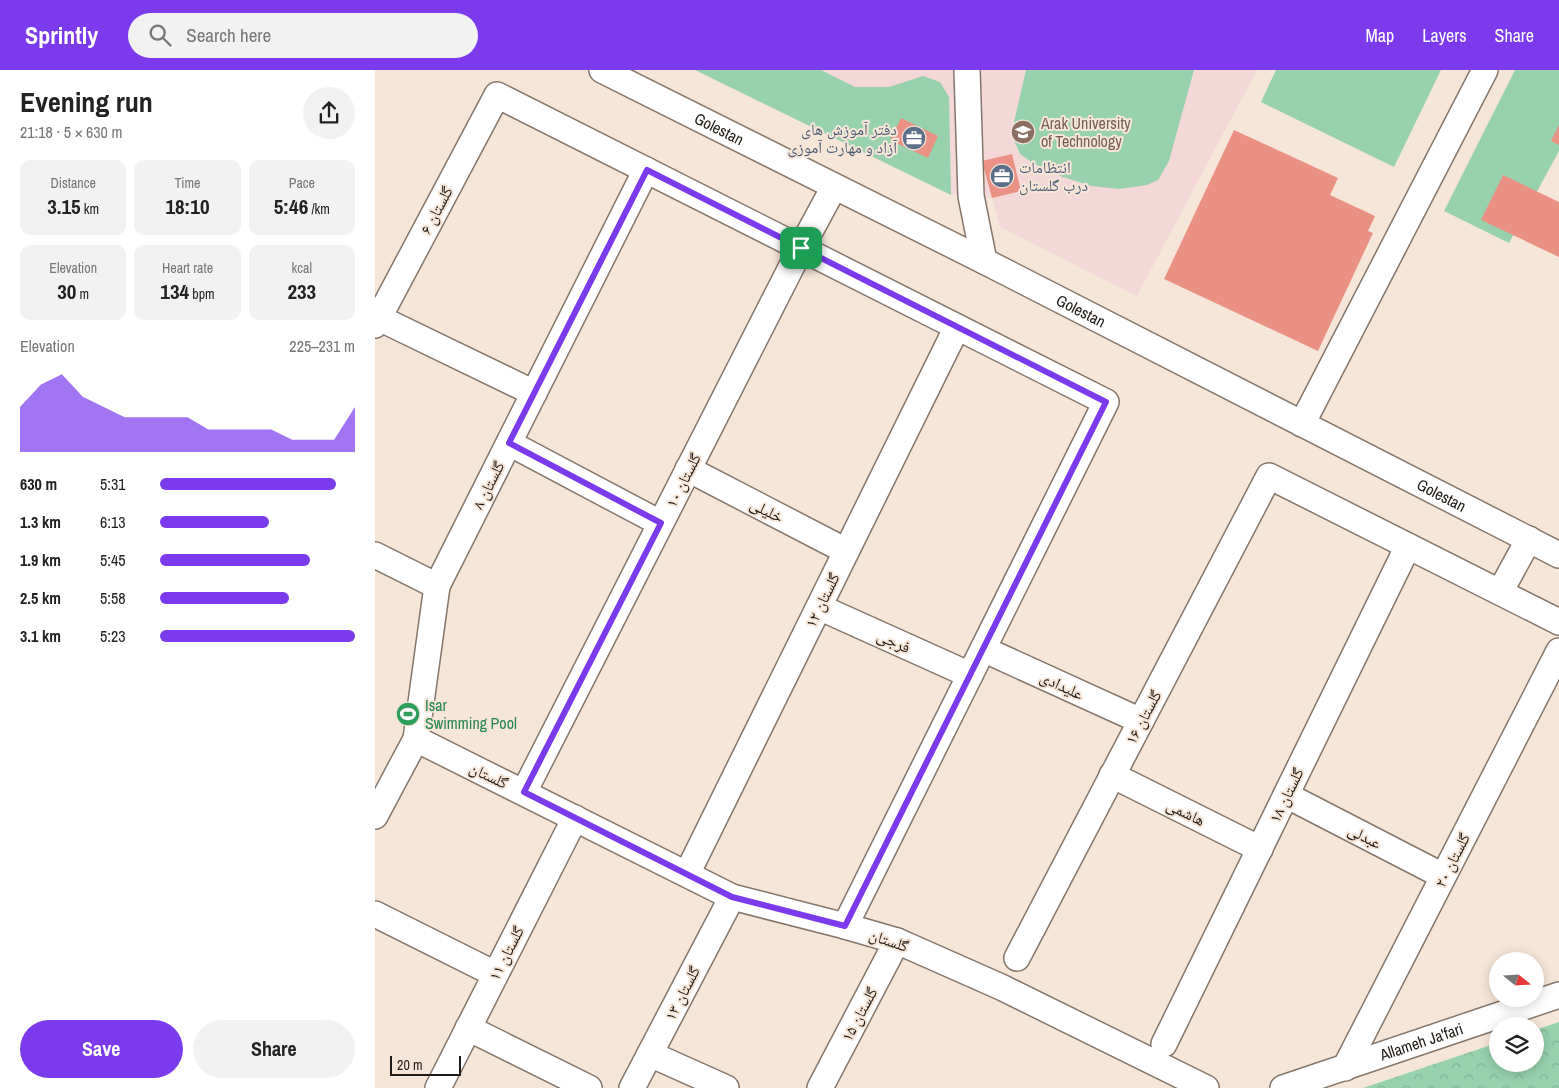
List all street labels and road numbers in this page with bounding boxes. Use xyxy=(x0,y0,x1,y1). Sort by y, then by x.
street label: Golestan xyxy=(691,107,748,150)
street label: گلستان ۶ xyxy=(414,182,458,238)
street label: Golestan xyxy=(1053,289,1109,332)
street label: گلستان ۱۰ xyxy=(660,449,706,511)
street label: گلستان ۸ xyxy=(467,457,510,513)
street label: Golestan xyxy=(1413,473,1470,517)
street label: خلیلی xyxy=(747,492,787,528)
street label: گلستان ۱۲ xyxy=(799,569,845,631)
street label: فرجی xyxy=(874,624,914,658)
street label: علیدادی xyxy=(1037,665,1087,705)
street label: گلستان ۱۶ xyxy=(1120,686,1167,748)
street label: گلستان xyxy=(466,756,512,794)
street label: گلستان ۱۸ xyxy=(1263,764,1309,826)
street label: هاشمی xyxy=(1163,793,1209,831)
street label: عبدلی xyxy=(1345,818,1385,854)
street label: گلستان ۲۰ xyxy=(1429,829,1475,891)
street label: گلستان ۱۱ xyxy=(483,922,529,984)
street label: گلستان xyxy=(866,923,912,957)
street label: گلستان ۱۳ xyxy=(659,962,705,1024)
street label: گلستان ۱۵ xyxy=(836,983,883,1045)
street label: Allameh Ja'fari xyxy=(1376,1017,1466,1066)

